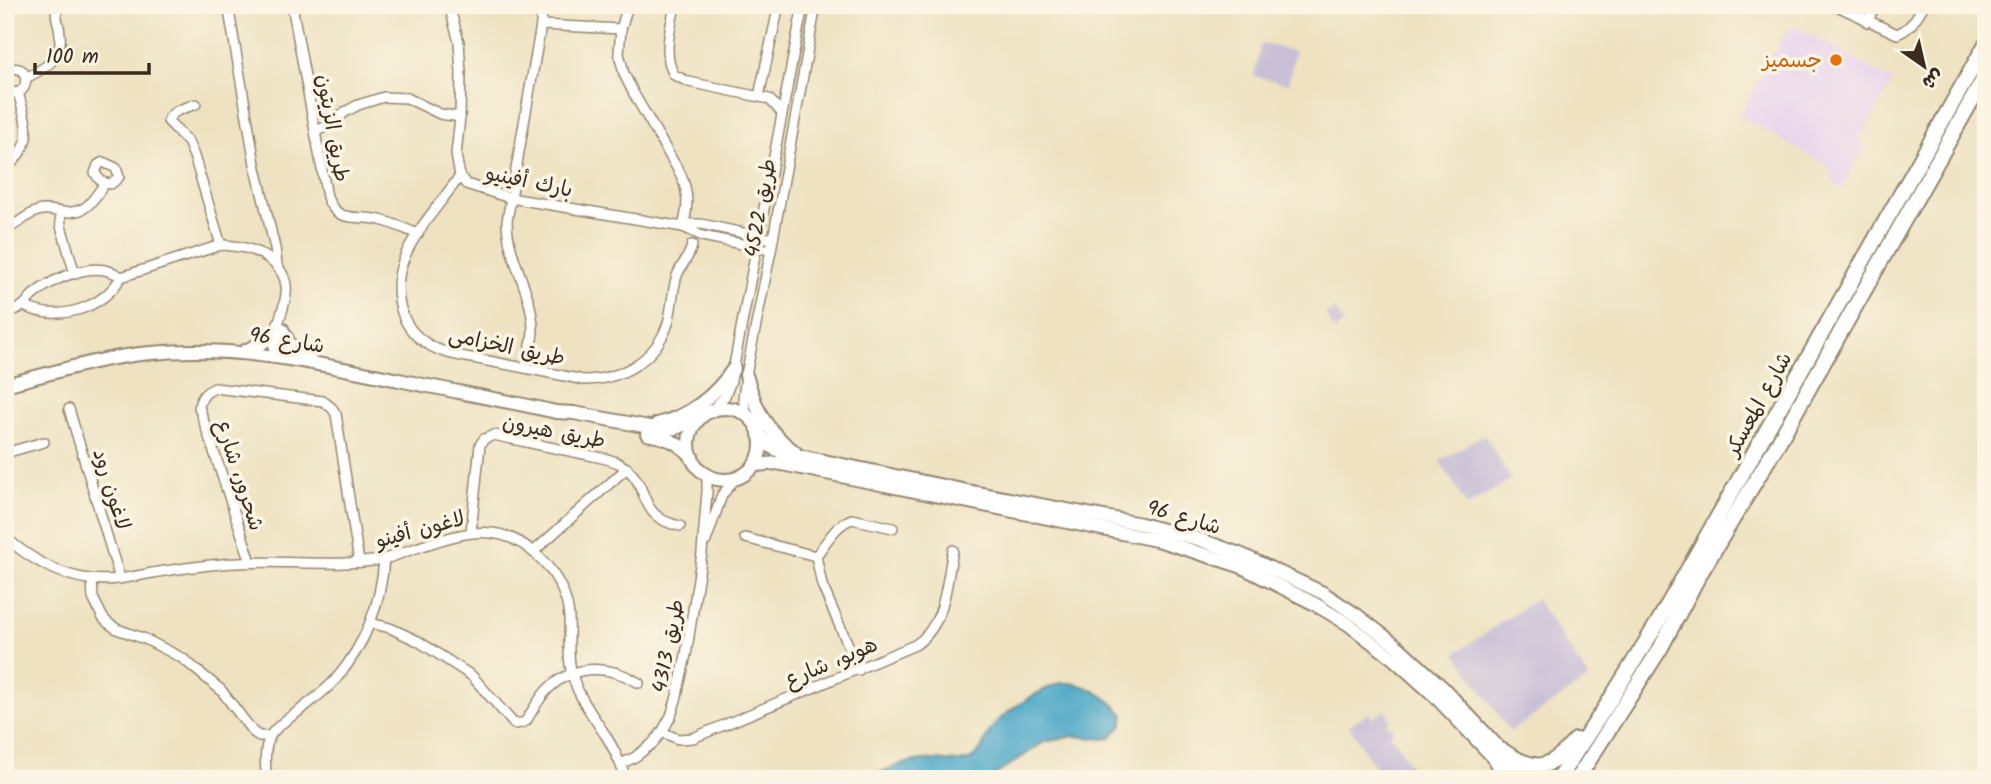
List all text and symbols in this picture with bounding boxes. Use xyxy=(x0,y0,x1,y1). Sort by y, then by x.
scale bar xyxy=(35,32,149,76)
north arrow xyxy=(1890,32,1960,102)
text: 100 m xyxy=(46,41,99,74)
place label: جسميز xyxy=(1760,45,1822,78)
marker: جسميز xyxy=(1828,52,1844,68)
text: ش xyxy=(1915,60,1949,97)
street label: طريق الزيتون xyxy=(306,72,357,185)
street label: طريق 4522 xyxy=(737,156,786,260)
street label: بارك أفينيو xyxy=(481,157,575,208)
street label: شارع 96 xyxy=(247,319,327,364)
street label: طريق الخزامى xyxy=(446,319,568,376)
street label: شارع المعسكر xyxy=(1716,346,1802,465)
street label: طريق هيرون xyxy=(499,406,608,459)
street label: شحرور، شارع xyxy=(205,416,272,535)
street label: لاغون رود xyxy=(83,445,139,534)
street label: شارع 96 xyxy=(1143,492,1225,545)
street label: لاغون أفينو xyxy=(371,503,469,558)
street label: طريق 4313 xyxy=(644,597,695,696)
street label: هوبو، شارع xyxy=(780,629,883,698)

